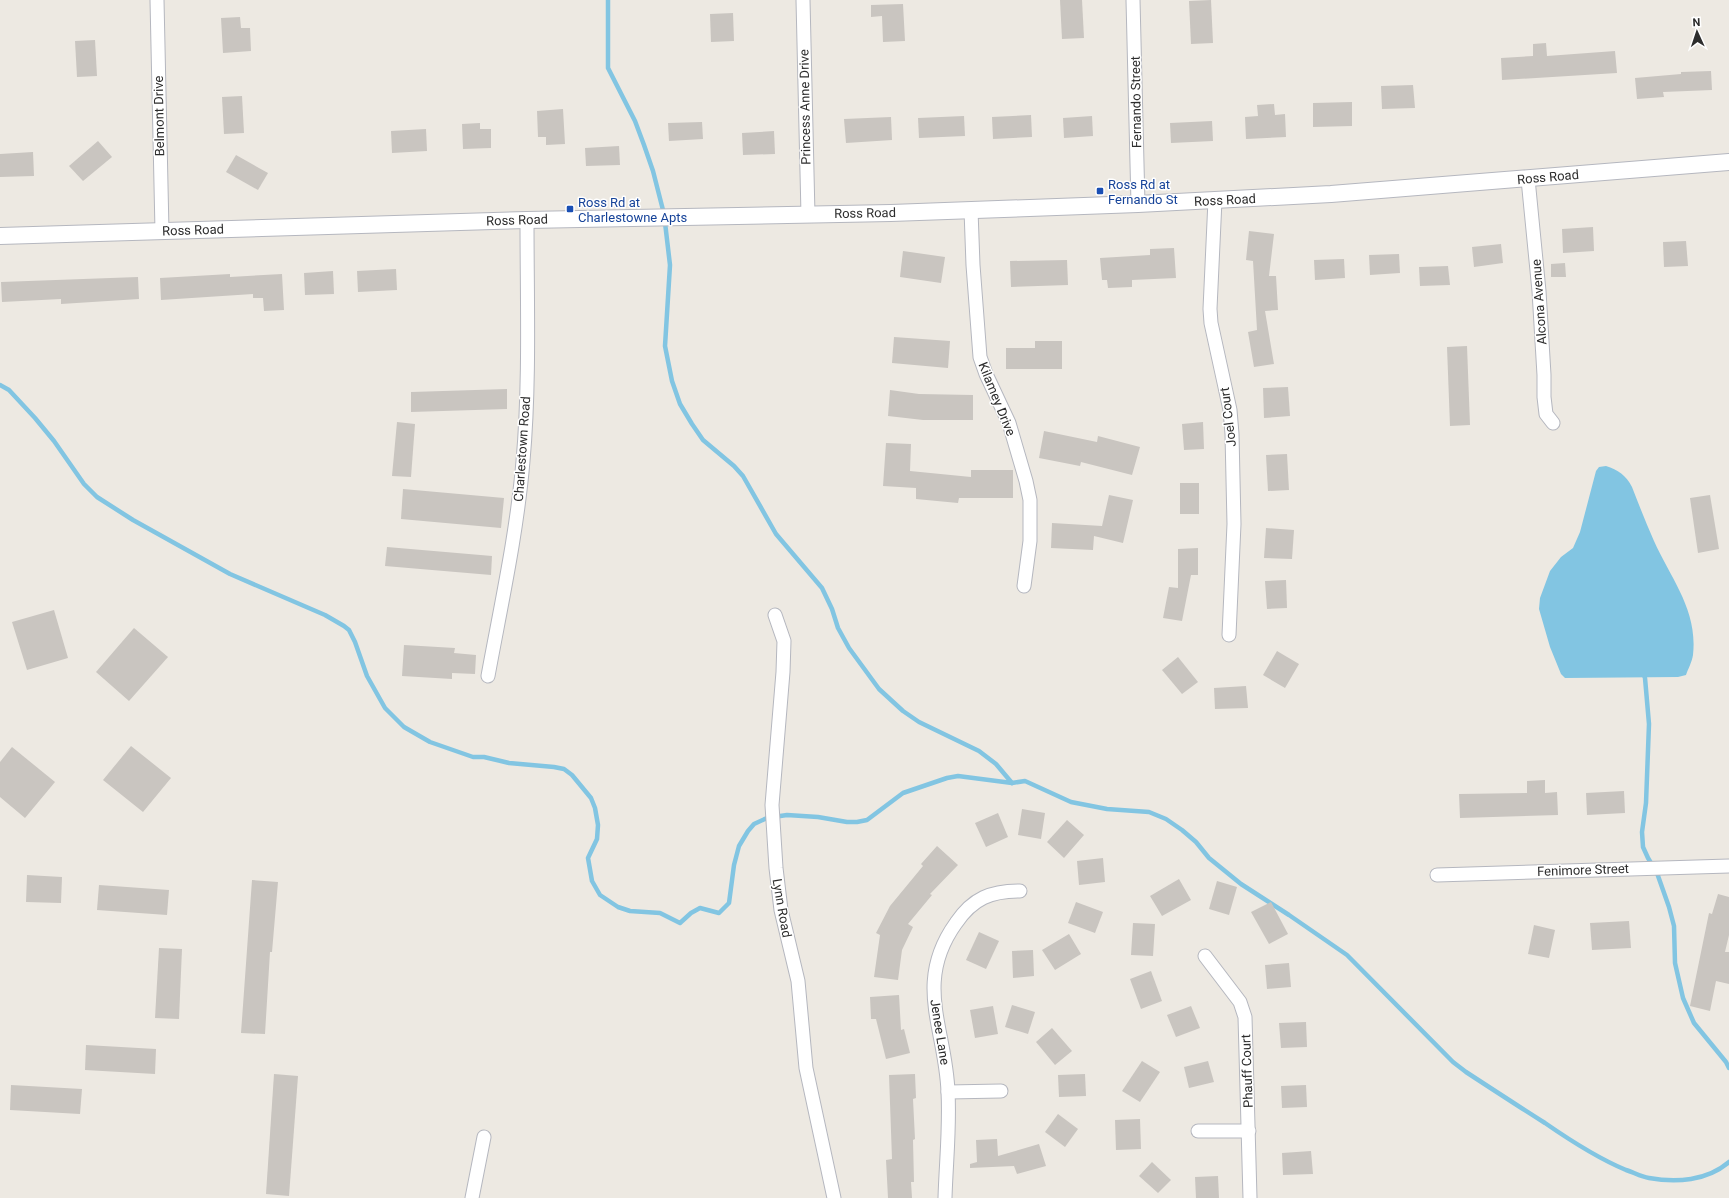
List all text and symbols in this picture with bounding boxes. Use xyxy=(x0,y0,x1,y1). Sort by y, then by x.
north arrow xyxy=(1677,12,1717,52)
text: N xyxy=(1692,16,1701,29)
street label: Princess Anne Drive xyxy=(796,49,814,165)
street label: Fernando Street xyxy=(1128,56,1144,148)
street label: Belmont Drive xyxy=(151,75,167,157)
street label: Ross Road xyxy=(1517,167,1579,187)
place label: Ross Rd at Fernando St xyxy=(1108,177,1178,207)
marker: Ross Rd at Fernando St xyxy=(1095,186,1105,196)
street label: Ross Road xyxy=(1194,191,1256,209)
place label: Ross Rd at Charlestowne Apts xyxy=(578,195,688,225)
marker: Ross Rd at Charlestowne Apts xyxy=(565,204,575,214)
street label: Ross Road xyxy=(834,205,896,221)
street label: Ross Road xyxy=(486,211,548,229)
street label: Ross Road xyxy=(162,221,224,239)
street label: Alcona Avenue xyxy=(1529,259,1549,345)
street label: Kilamey Drive xyxy=(975,360,1019,438)
street label: Joel Court xyxy=(1217,386,1239,448)
street label: Charlestown Road xyxy=(511,396,533,502)
street label: Fenimore Street xyxy=(1537,861,1629,879)
street label: Lynn Road xyxy=(769,877,795,939)
street label: Jenee Lane xyxy=(927,998,953,1066)
street label: Phauff Court xyxy=(1238,1034,1256,1108)

